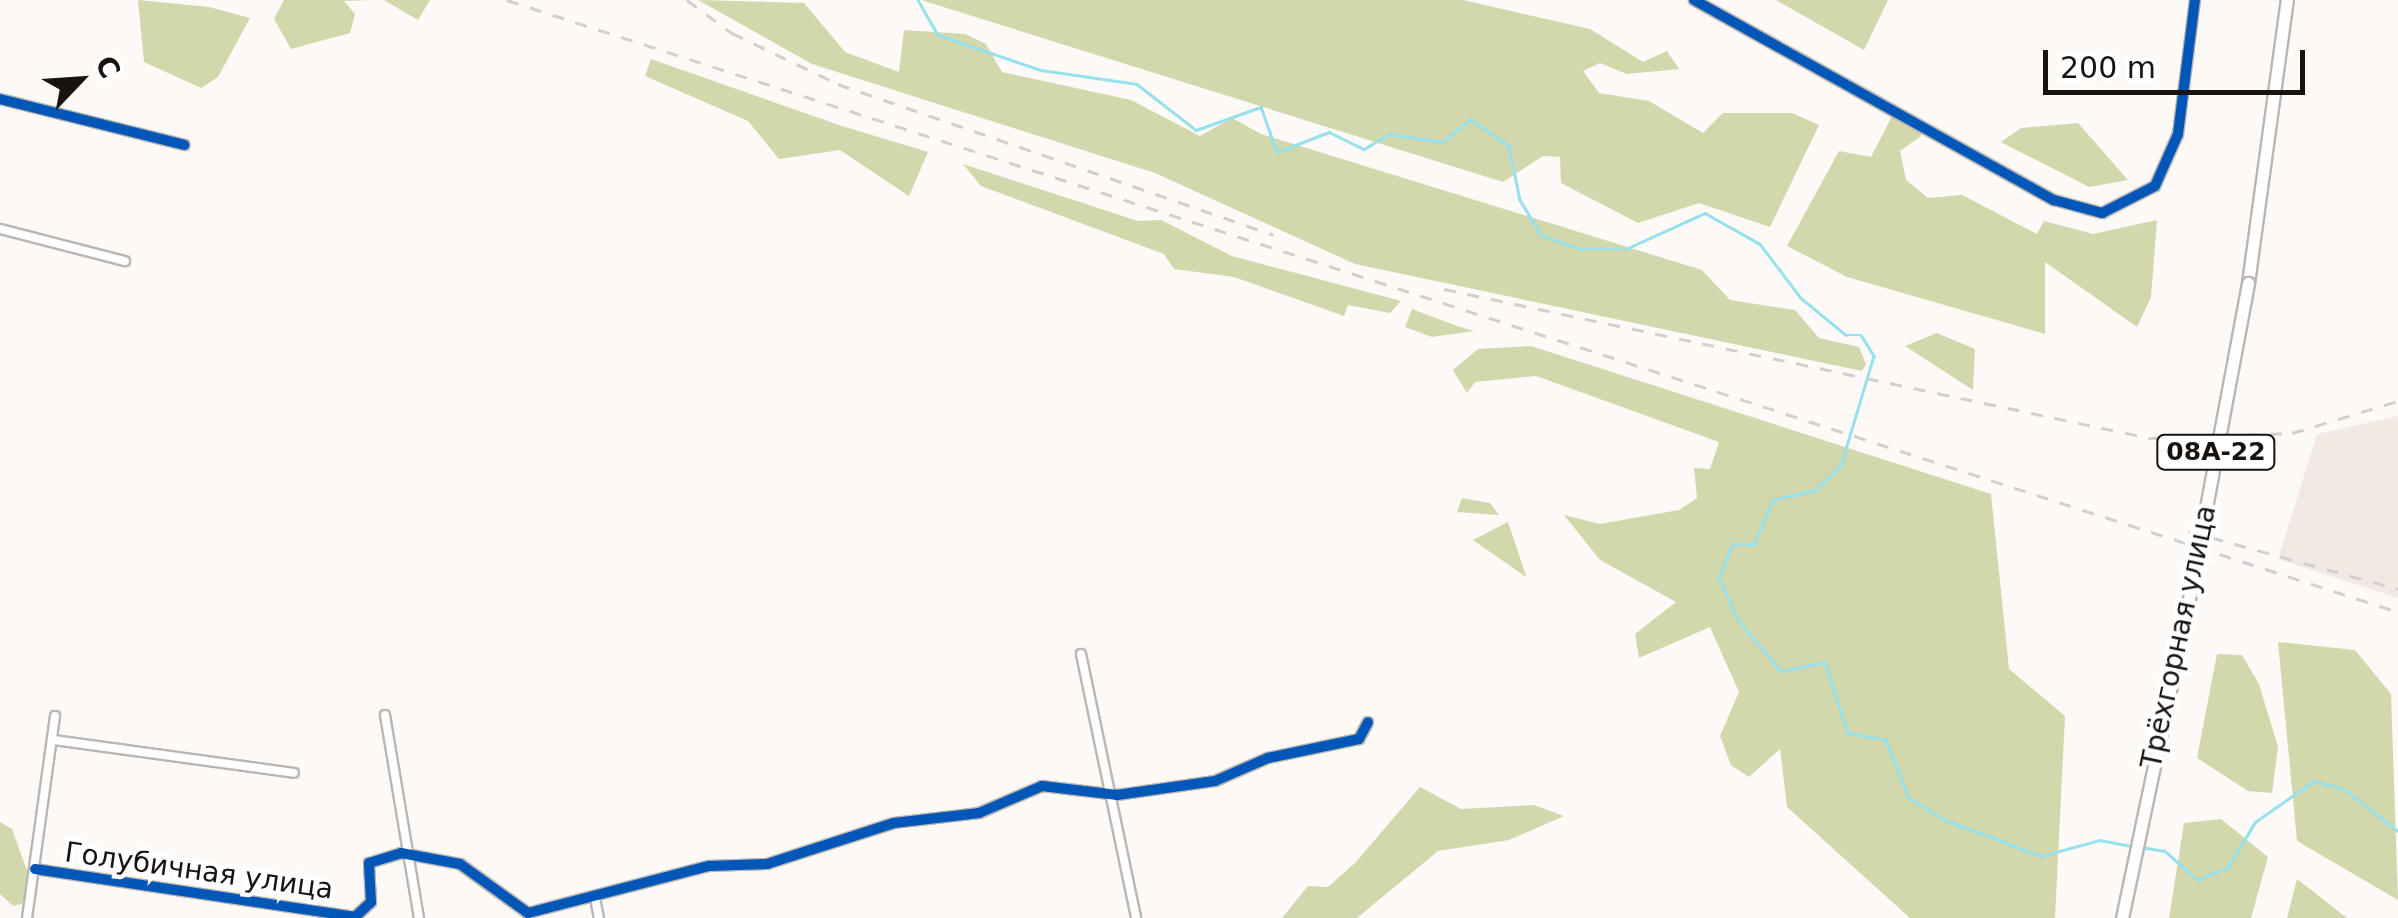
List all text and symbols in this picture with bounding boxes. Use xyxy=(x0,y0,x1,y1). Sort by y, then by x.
north arrow xyxy=(30,30,130,130)
scale bar xyxy=(2048,30,2310,92)
text: 200 m xyxy=(2060,50,2156,85)
text: С xyxy=(88,51,127,83)
road number: 08А-22 xyxy=(2156,432,2276,472)
street label: Трёхгорная улица xyxy=(2135,502,2223,772)
street label: Голубичная улица xyxy=(63,836,335,906)

